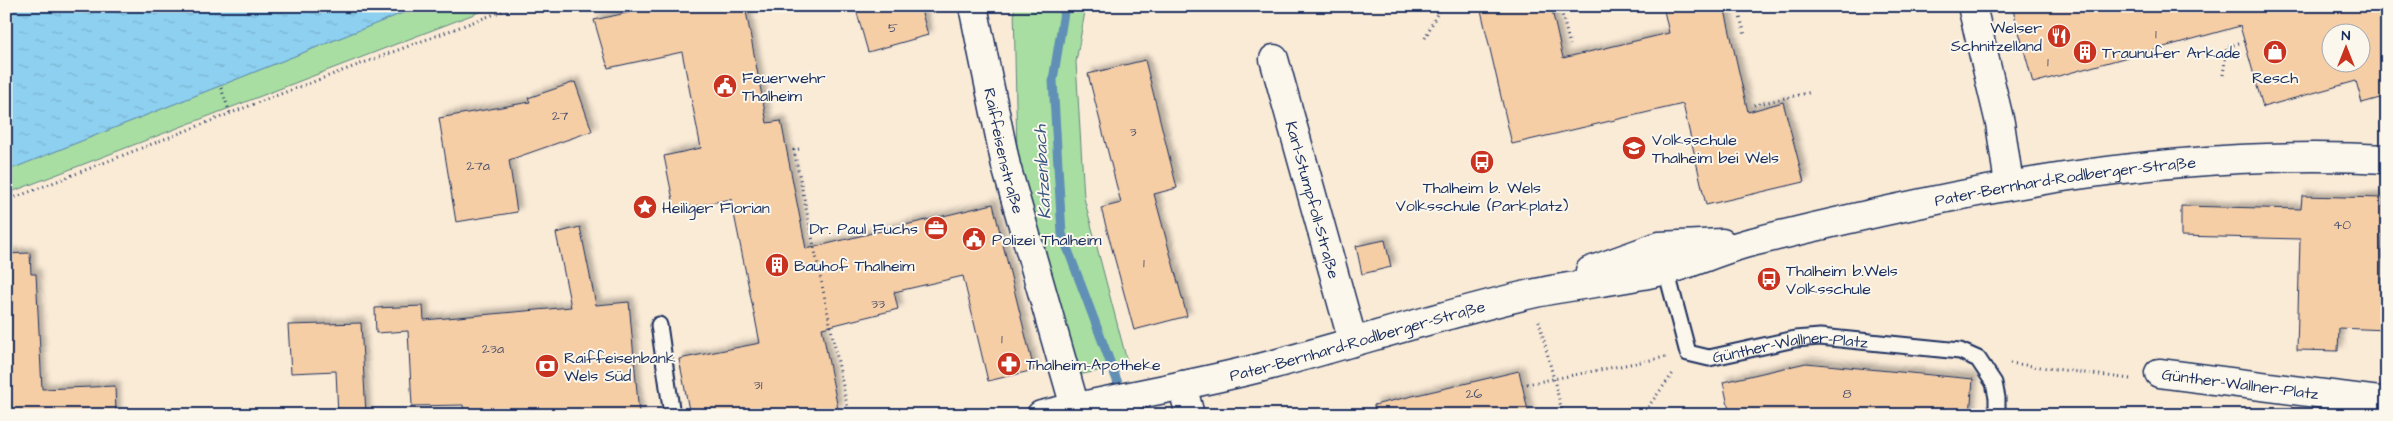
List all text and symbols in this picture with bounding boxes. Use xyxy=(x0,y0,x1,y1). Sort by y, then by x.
place label: Welser Schnitzelland xyxy=(1951,17,2042,57)
house number: 5 xyxy=(888,18,898,38)
north arrow xyxy=(2320,22,2370,72)
restaurant icon: Welser Schnitzelland xyxy=(2046,23,2072,49)
house number: 1 xyxy=(2155,24,2157,44)
text: N xyxy=(2342,26,2351,46)
building icon: Traunufer Arkade xyxy=(2072,39,2098,65)
shop icon: Resch xyxy=(2262,39,2288,65)
place label: Traunufer Arkade xyxy=(2102,42,2241,64)
house number: 1 xyxy=(2047,52,2049,72)
place label: Feuerwehr Thalheim xyxy=(742,67,826,107)
place label: Resch xyxy=(2252,67,2298,89)
public building icon: Feuerwehr Thalheim xyxy=(712,73,738,99)
street label: Raiffeisenstraße xyxy=(978,86,1029,216)
house number: 27 xyxy=(552,106,569,126)
street label: Karl-Stumpfoll-Straße xyxy=(1280,119,1345,281)
house number: 3 xyxy=(1129,122,1137,142)
water label: Katzenbach xyxy=(1027,123,1057,220)
place label: Volksschule Thalheim bei Wels xyxy=(1652,129,1779,169)
school or university icon: Volksschule Thalheim bei Wels xyxy=(1621,135,1647,161)
bus stop icon: Thalheim b. Wels Volksschule (Parkplatz) xyxy=(1469,149,1495,175)
street label: Pater-Bernhard-Rodlberger-Straße xyxy=(1933,152,2197,212)
house number: 27a xyxy=(466,156,490,176)
place label: Thalheim b. Wels Volksschule (Parkplatz) xyxy=(1396,177,1569,217)
place icon: Heiliger Florian xyxy=(632,194,658,220)
place label: Heiliger Florian xyxy=(662,197,770,220)
office icon: Dr. Paul Fuchs xyxy=(923,215,949,241)
house number: 40 xyxy=(2333,215,2351,235)
place label: Dr. Paul Fuchs xyxy=(809,218,918,240)
public building icon: Polizei Thalheim xyxy=(961,226,987,252)
place label: Polizei Thalheim xyxy=(992,229,1102,251)
building icon: Bauhof Thalheim xyxy=(764,252,790,278)
house number: 1 xyxy=(1143,253,1145,273)
place label: Bauhof Thalheim xyxy=(794,255,915,277)
place label: Thalheim b.Wels Volksschule xyxy=(1786,260,1898,300)
bus stop icon: Thalheim b.Wels Volksschule xyxy=(1756,266,1782,292)
house number: 33 xyxy=(871,294,885,314)
street label: Pater-Bernhard-Rodlberger-Straße xyxy=(1227,296,1488,387)
street label: Günther-Wallner-Platz xyxy=(1710,327,1869,369)
house number: 1 xyxy=(1001,329,1003,349)
house number: 23a xyxy=(482,339,504,359)
place label: Raiffeisenbank Wels Süd xyxy=(564,347,676,387)
pharmacy icon: Thalheim-Apotheke xyxy=(996,351,1022,377)
bank icon: Raiffeisenbank Wels Süd xyxy=(534,353,560,379)
place label: Thalheim-Apotheke xyxy=(1026,354,1161,376)
street label: Günther-Wallner-Platz xyxy=(2160,363,2320,405)
house number: 31 xyxy=(754,375,763,395)
house number: 26 xyxy=(1466,384,1483,404)
house number: 8 xyxy=(1842,384,1852,404)

